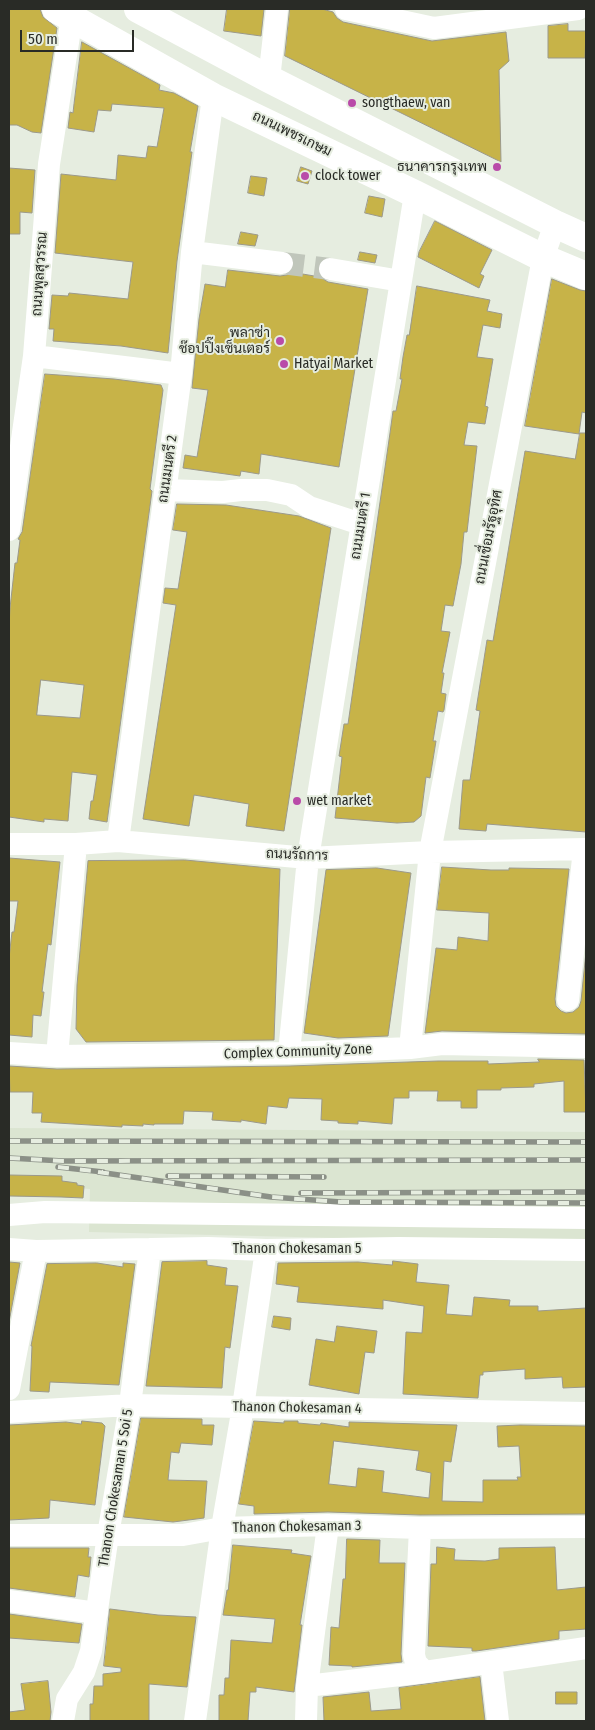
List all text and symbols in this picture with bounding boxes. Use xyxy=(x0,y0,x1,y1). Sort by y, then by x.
scale bar xyxy=(22,20,136,52)
text: 50 m xyxy=(28,30,58,48)
place label: songthaew, van xyxy=(362,95,450,111)
marker: songthaew, van xyxy=(346,97,358,109)
street label: ถนนเพชรเกษม xyxy=(250,108,334,160)
place label: ธนาคารกรุงเทพ xyxy=(397,159,487,175)
marker: ธนาคารกรุงเทพ xyxy=(491,161,503,173)
place label: clock tower xyxy=(315,168,380,184)
marker: clock tower xyxy=(299,170,311,182)
street label: ถนนพูลสุวรรณ xyxy=(29,231,51,317)
place label: พลาซ่า ช๊อปปิ๊งเซ็นเตอร์ xyxy=(179,325,270,358)
marker: พลาซ่า ช๊อปปิ๊งเซ็นเตอร์ xyxy=(274,335,286,347)
place label: Hatyai Market xyxy=(294,356,373,372)
marker: Hatyai Market xyxy=(278,358,290,370)
street label: ถนนมนตรี 2 xyxy=(155,434,181,504)
street label: ถนนเชื่อมรัฐอุทิศ xyxy=(472,488,506,586)
street label: ถนนมนตรี 1 xyxy=(347,491,375,561)
place label: wet market xyxy=(307,793,371,809)
marker: wet market xyxy=(291,795,303,807)
street label: ถนนรัถการ xyxy=(265,846,329,864)
street label: Complex Community Zone xyxy=(224,1041,372,1063)
street label: Thanon Chokesaman 5 xyxy=(233,1241,361,1257)
street label: Thanon Chokesaman 4 xyxy=(232,1398,362,1418)
street label: Thanon Chokesaman 5 Soi 5 xyxy=(95,1408,137,1568)
street label: Thanon Chokesaman 3 xyxy=(233,1517,361,1537)

